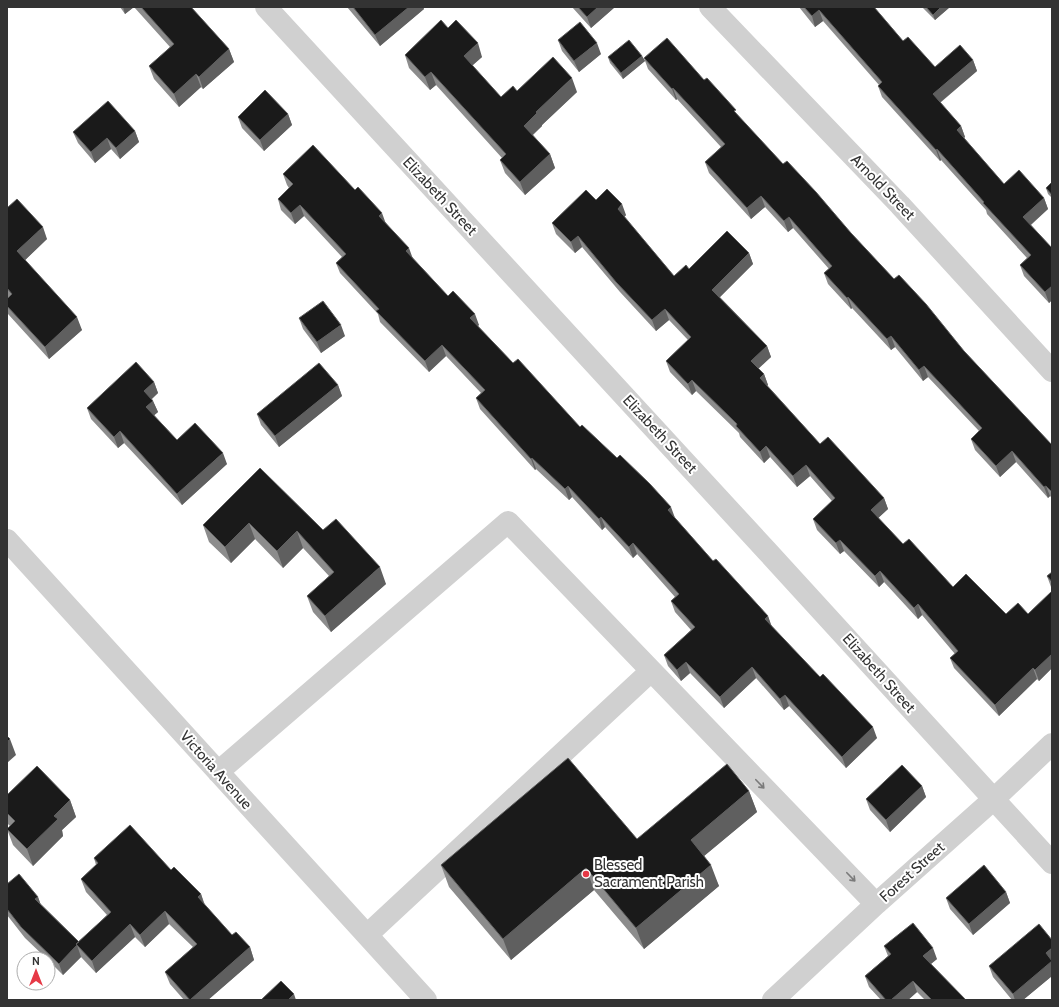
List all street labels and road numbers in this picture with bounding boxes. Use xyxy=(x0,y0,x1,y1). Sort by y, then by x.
street label: Arnold Street xyxy=(847,150,919,224)
street label: Elizabeth Street xyxy=(399,153,481,239)
street label: Elizabeth Street xyxy=(619,391,701,477)
street label: Elizabeth Street xyxy=(839,630,919,716)
street label: Victoria Avenue xyxy=(176,727,256,813)
street label: Forest Street xyxy=(876,838,948,906)

